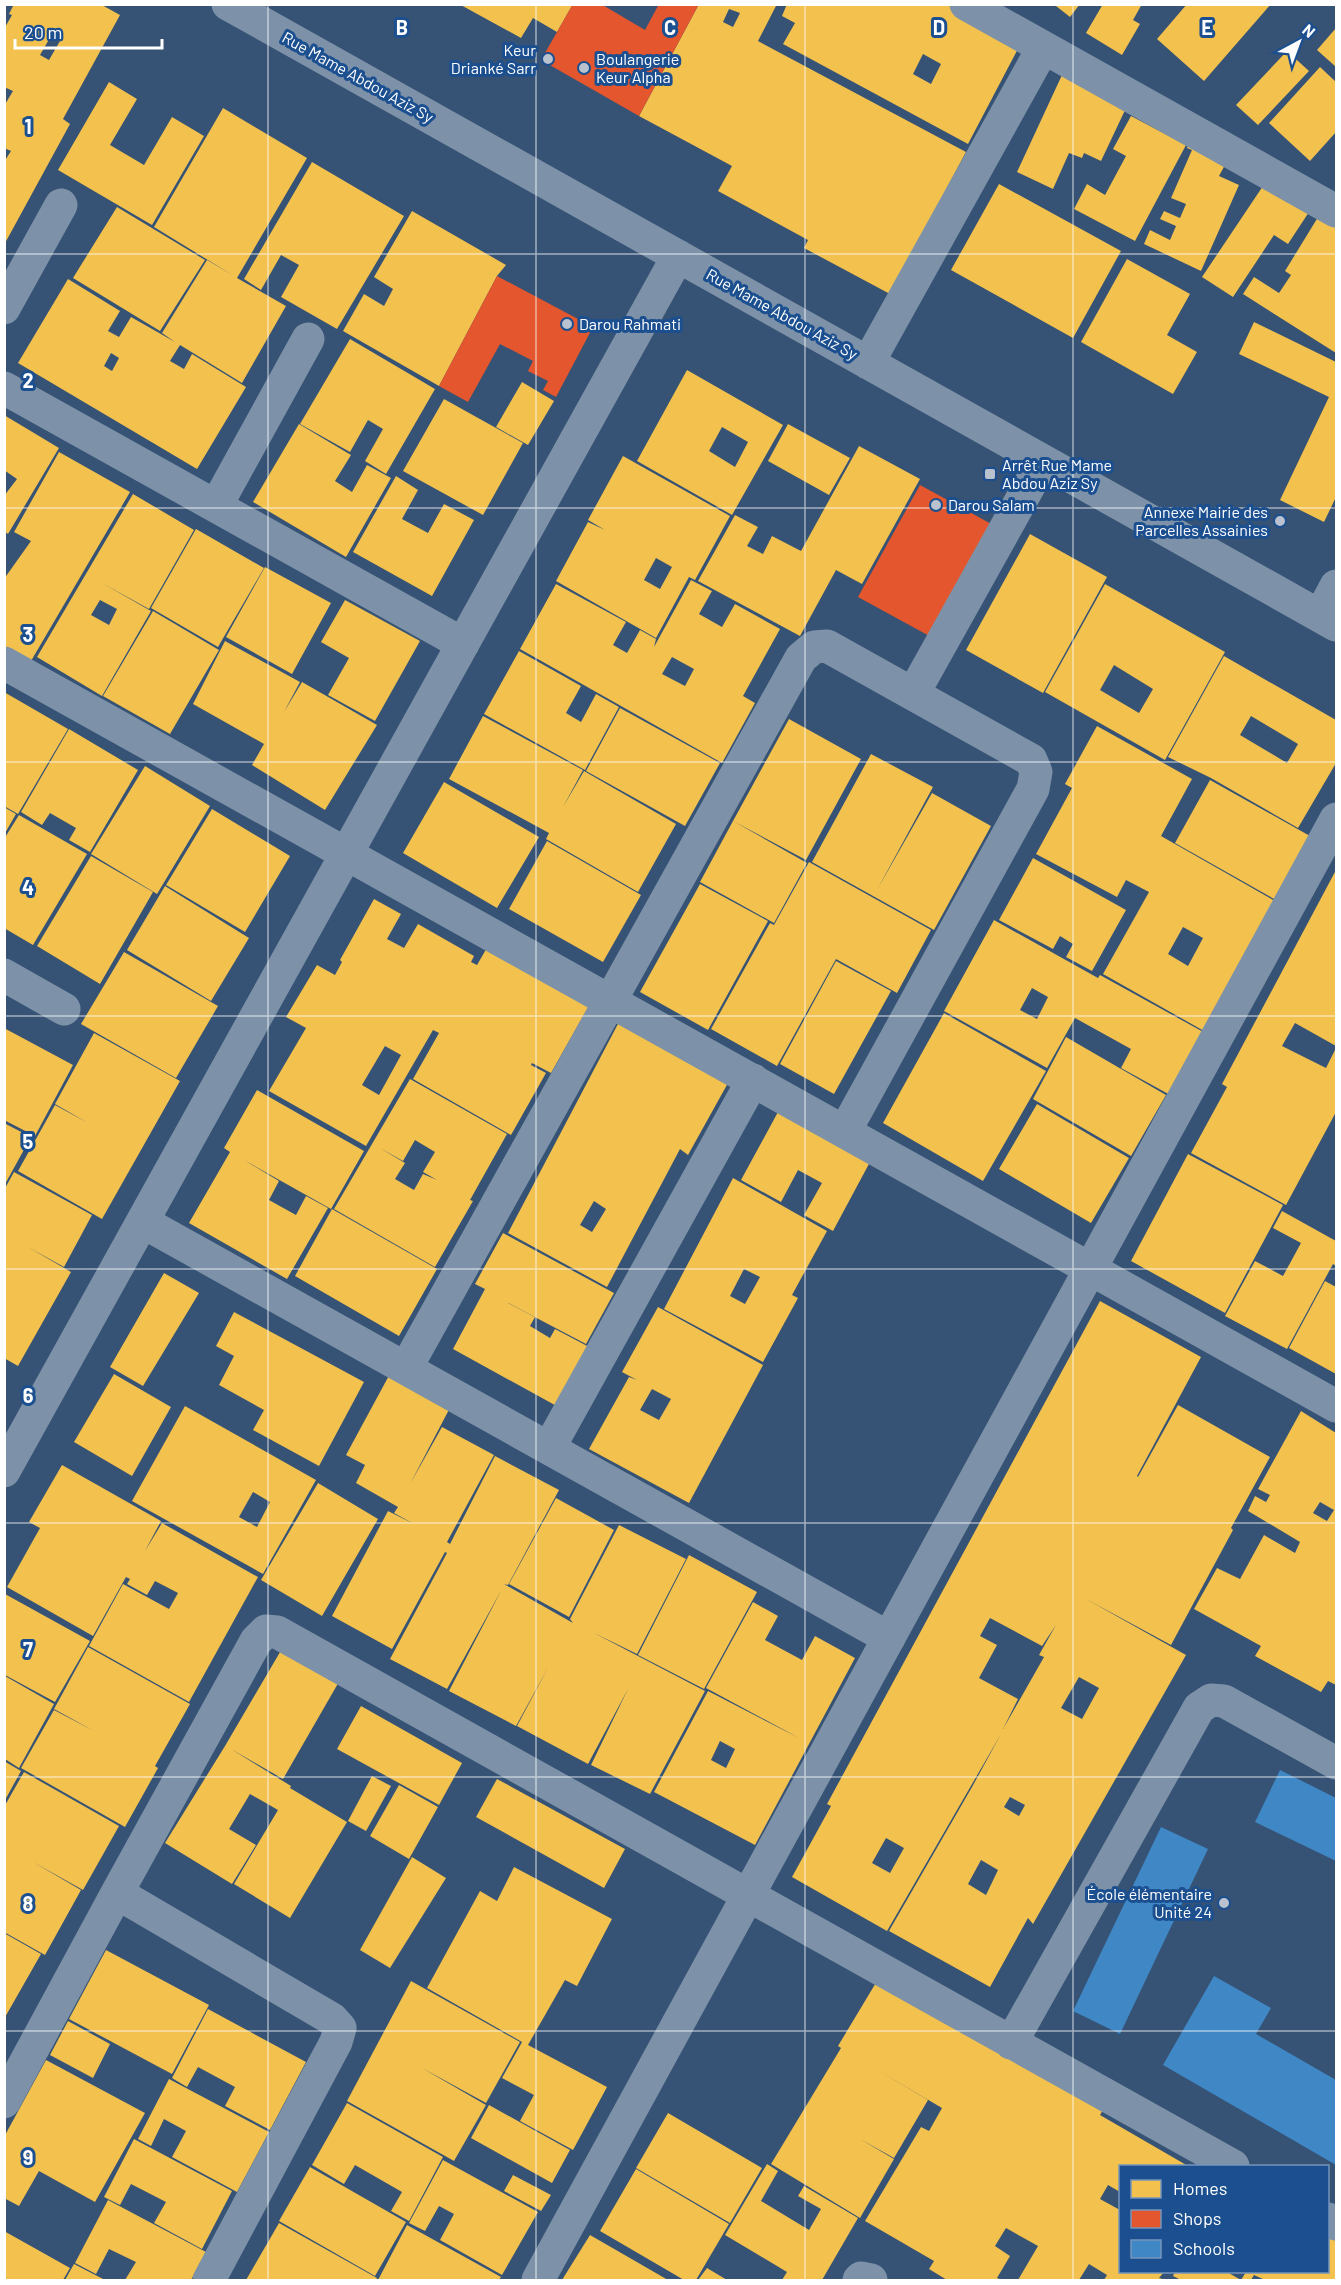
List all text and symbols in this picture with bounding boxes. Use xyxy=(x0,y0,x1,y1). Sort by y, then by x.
scale bar xyxy=(15,12,162,50)
north arrow xyxy=(1269,12,1329,72)
text: B xyxy=(396,15,408,39)
text: C xyxy=(664,15,676,39)
text: D xyxy=(933,15,945,39)
text: E xyxy=(1201,15,1213,39)
text: N xyxy=(1299,20,1319,41)
text: 20 m xyxy=(24,21,62,43)
street label: Rue Mame Abdou Aziz Sy xyxy=(279,27,438,126)
place label: Keur Drianké Sarr xyxy=(451,40,536,77)
place label: Boulangerie Keur Alpha xyxy=(596,49,679,86)
marker: Keur Drianké Sarr xyxy=(541,52,555,66)
marker: Boulangerie Keur Alpha xyxy=(577,61,591,75)
text: 1 xyxy=(24,114,32,138)
street label: Rue Mame Abdou Aziz Sy xyxy=(703,264,862,363)
place label: Darou Rahmati xyxy=(579,314,681,333)
marker: Darou Rahmati xyxy=(560,317,574,331)
text: 2 xyxy=(22,368,34,392)
place label: Arrêt Rue Mame Abdou Aziz Sy xyxy=(1002,455,1112,492)
marker: Arrêt Rue Mame Abdou Aziz Sy xyxy=(983,467,997,481)
place label: Darou Salam xyxy=(948,495,1035,514)
marker: Darou Salam xyxy=(929,498,943,512)
place label: Annexe Mairie des Parcelles Assainies xyxy=(1135,502,1268,539)
marker: Annexe Mairie des Parcelles Assainies xyxy=(1273,514,1287,528)
text: 3 xyxy=(23,622,33,646)
text: 4 xyxy=(22,875,34,899)
text: 5 xyxy=(23,1129,34,1153)
text: 6 xyxy=(23,1383,34,1407)
text: 7 xyxy=(23,1637,33,1661)
place label: École élémentaire Unité 24 xyxy=(1087,1884,1212,1921)
text: 8 xyxy=(23,1891,34,1915)
marker: École élémentaire Unité 24 xyxy=(1217,1896,1231,1910)
text: 9 xyxy=(23,2145,33,2169)
legend xyxy=(1119,2165,1329,2273)
text: Homes xyxy=(1173,2177,1227,2199)
text: Shops xyxy=(1173,2207,1222,2229)
text: Schools xyxy=(1173,2237,1235,2259)

